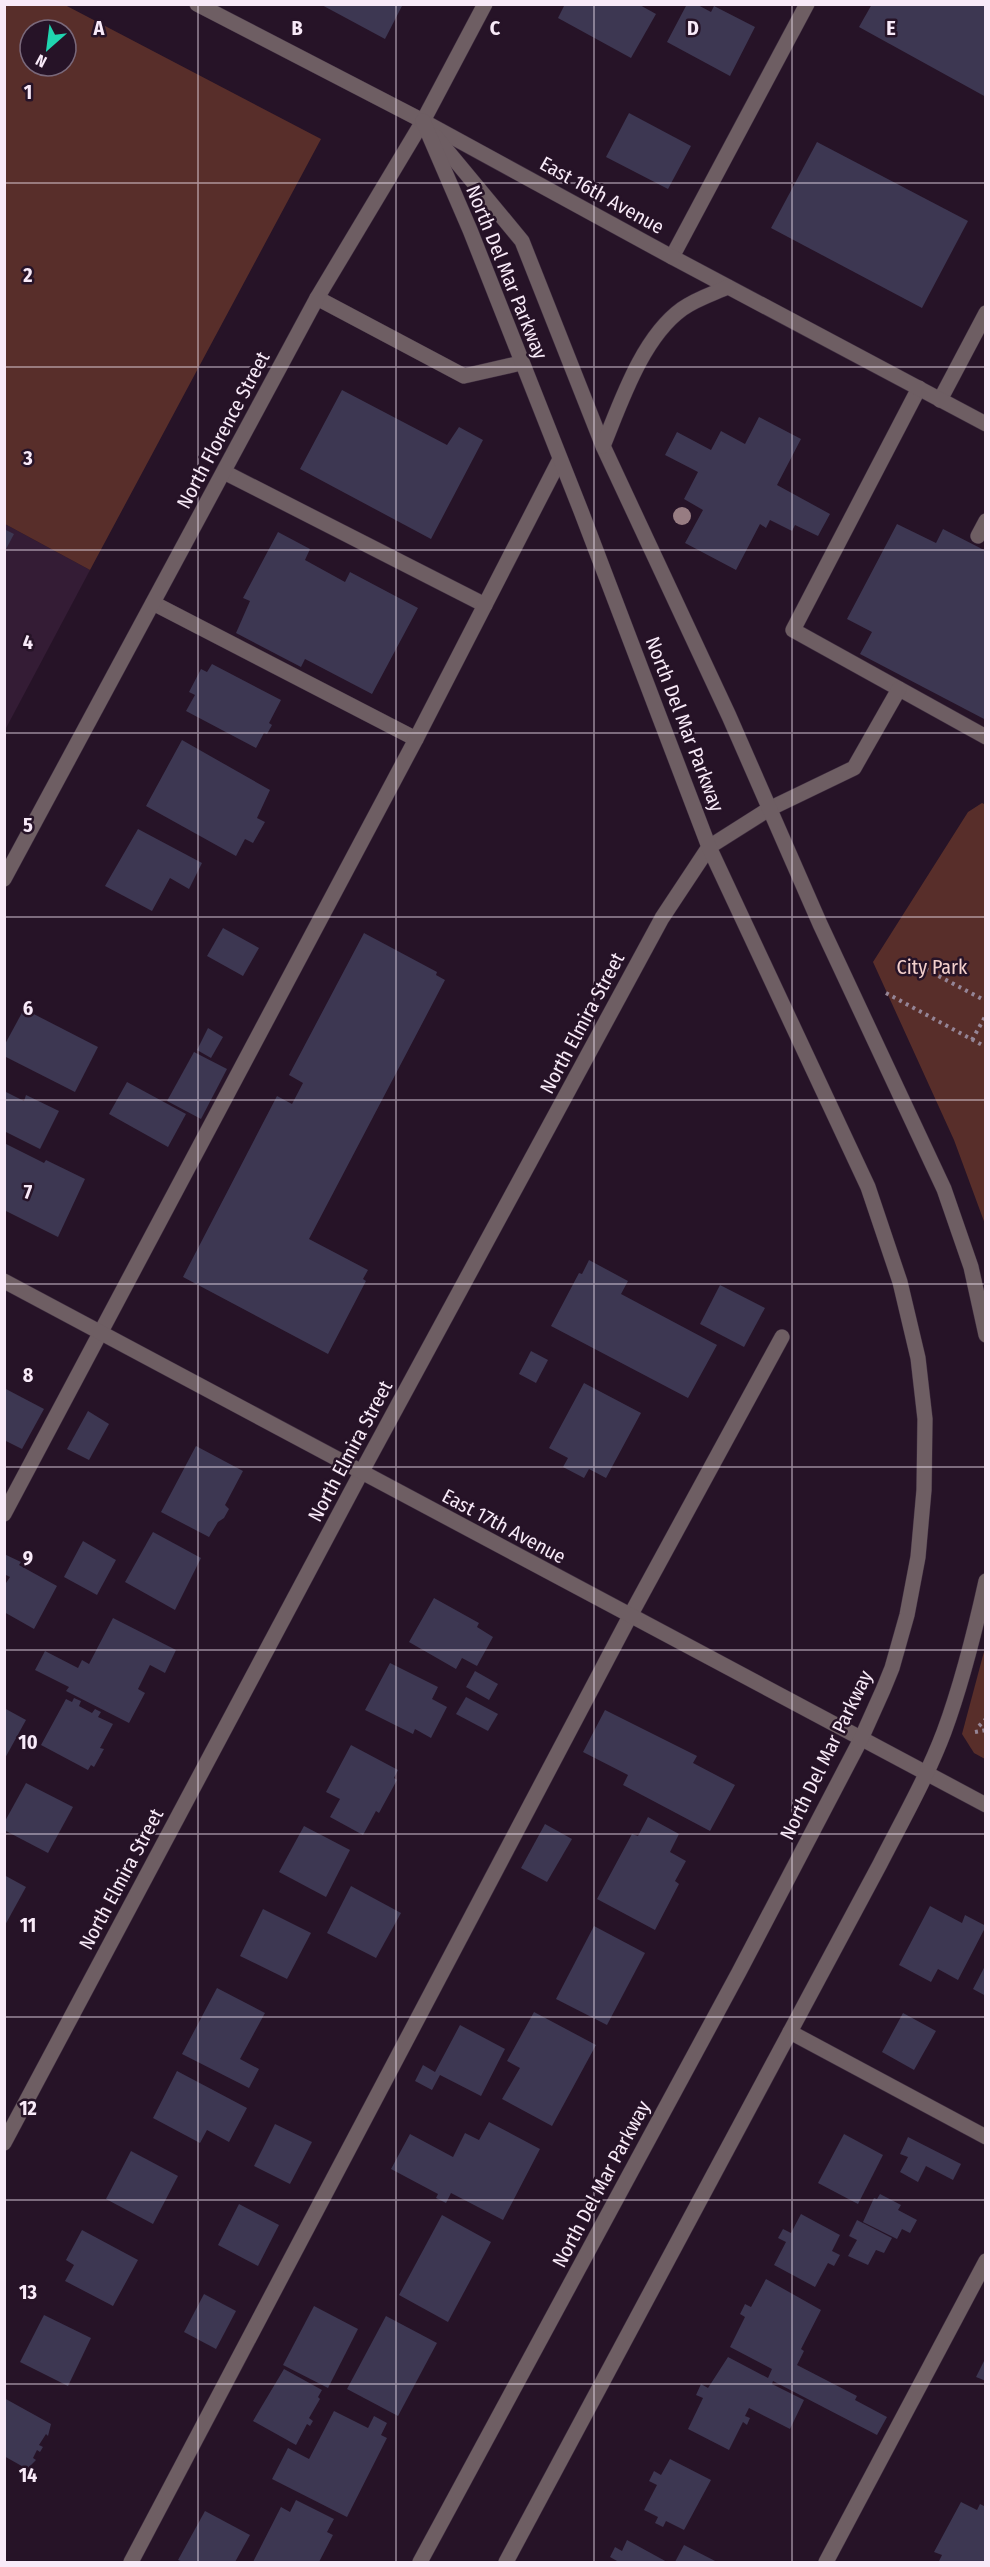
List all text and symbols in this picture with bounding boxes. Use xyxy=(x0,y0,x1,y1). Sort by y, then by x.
text: A xyxy=(93,16,106,40)
text: B xyxy=(291,16,303,40)
text: C xyxy=(490,16,501,40)
text: D xyxy=(687,16,699,40)
text: E xyxy=(886,16,896,40)
north arrow xyxy=(18,18,78,78)
text: N xyxy=(32,50,50,71)
text: 1 xyxy=(24,80,32,104)
street label: East 16th Avenue xyxy=(536,151,668,239)
street label: North Del Mar Parkway xyxy=(461,182,553,363)
text: 2 xyxy=(22,263,33,287)
street label: North Florence Street xyxy=(171,347,275,513)
text: 3 xyxy=(22,446,33,470)
text: 4 xyxy=(23,630,33,654)
street label: North Del Mar Parkway xyxy=(641,633,729,815)
text: 5 xyxy=(23,813,33,837)
street label: North Elmira Street xyxy=(535,948,630,1098)
park label: City Park xyxy=(897,955,968,979)
text: 6 xyxy=(23,996,33,1020)
text: 7 xyxy=(24,1180,33,1204)
text: 8 xyxy=(23,1363,34,1387)
street label: North Elmira Street xyxy=(303,1376,398,1526)
street label: East 17th Avenue xyxy=(438,1483,570,1569)
text: 9 xyxy=(23,1546,33,1570)
street label: North Del Mar Parkway xyxy=(775,1666,877,1844)
text: 10 xyxy=(18,1730,38,1754)
street label: North Elmira Street xyxy=(74,1804,169,1954)
text: 11 xyxy=(20,1913,36,1937)
text: 12 xyxy=(19,2096,37,2120)
street label: North Del Mar Parkway xyxy=(547,2096,655,2271)
text: 13 xyxy=(19,2280,37,2304)
text: 14 xyxy=(19,2463,37,2487)

